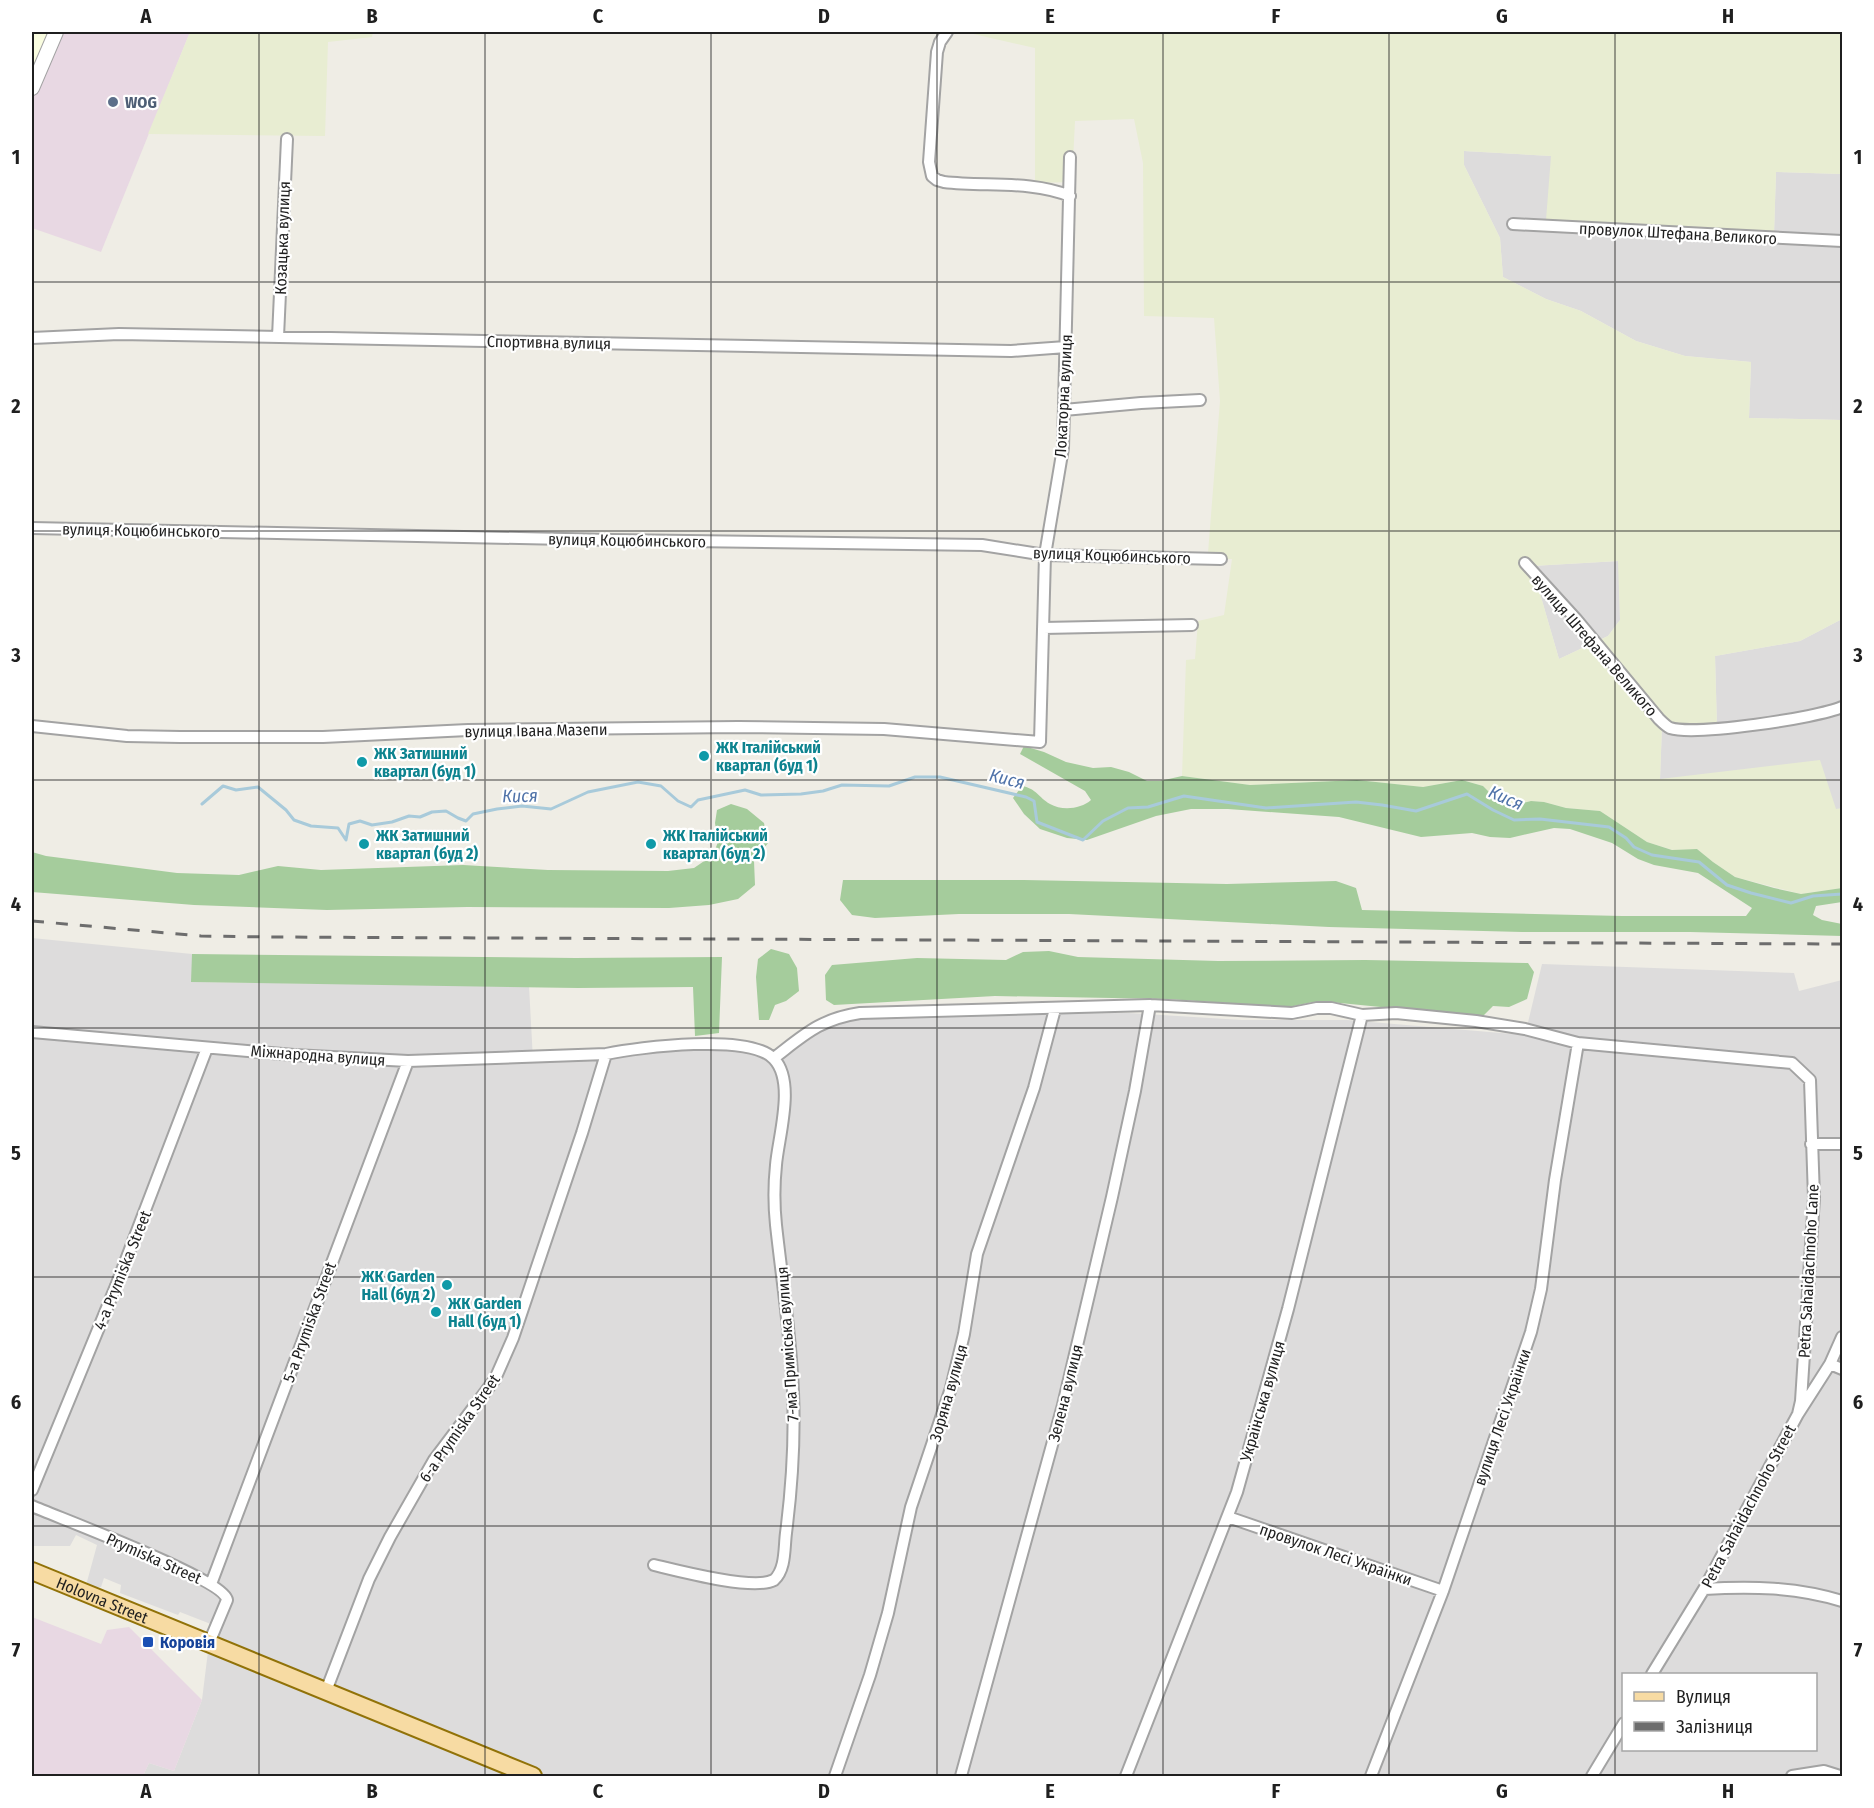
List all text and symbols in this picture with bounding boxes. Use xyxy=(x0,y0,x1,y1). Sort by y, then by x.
text: A xyxy=(140,4,153,28)
text: B xyxy=(366,4,378,28)
text: C xyxy=(593,4,604,28)
text: D xyxy=(818,4,830,28)
text: E xyxy=(1045,4,1055,28)
text: F xyxy=(1272,4,1281,28)
text: G xyxy=(1496,4,1508,28)
text: H xyxy=(1722,4,1734,28)
place label: WOG xyxy=(125,93,157,112)
marker: WOG xyxy=(106,95,120,109)
text: 1 xyxy=(12,145,20,169)
text: 1 xyxy=(1854,145,1862,169)
street label: Козацька вулиця xyxy=(271,181,294,295)
street label: провулок Штефана Великого xyxy=(1579,219,1777,248)
street label: Спортивна вулиця xyxy=(487,332,611,353)
street label: Локаторна вулиця xyxy=(1051,334,1076,458)
text: 2 xyxy=(10,394,21,418)
text: 2 xyxy=(1852,394,1863,418)
street label: вулиця Коцюбинського xyxy=(62,520,220,541)
street label: вулиця Коцюбинського xyxy=(548,530,706,551)
street label: вулиця Коцюбинського xyxy=(1033,543,1191,568)
street label: вулиця Штефана Великого xyxy=(1528,570,1661,720)
text: 3 xyxy=(10,643,21,667)
text: 3 xyxy=(1852,643,1863,667)
street label: вулиця Івана Мазепи xyxy=(464,720,608,741)
place label: ЖК Італійський квартал (буд 1) xyxy=(715,738,821,775)
place label: ЖК Затишний квартал (буд 1) xyxy=(373,744,476,781)
marker: ЖК Італійський квартал (буд 1) xyxy=(697,749,711,763)
marker: ЖК Затишний квартал (буд 1) xyxy=(355,755,369,769)
water label: Кися xyxy=(987,764,1027,794)
water label: Кися xyxy=(1485,781,1527,815)
water label: Кися xyxy=(502,785,538,807)
place label: ЖК Затишний квартал (буд 2) xyxy=(375,826,478,863)
place label: ЖК Італійський квартал (буд 2) xyxy=(662,826,768,863)
marker: ЖК Затишний квартал (буд 2) xyxy=(357,837,371,851)
marker: ЖК Італійський квартал (буд 2) xyxy=(644,837,658,851)
text: 4 xyxy=(11,892,21,916)
text: 4 xyxy=(1853,892,1863,916)
street label: Міжнародна вулиця xyxy=(250,1041,386,1070)
text: 5 xyxy=(11,1141,21,1165)
text: 5 xyxy=(1853,1141,1863,1165)
street label: Petra Sahaidachnoho Lane xyxy=(1794,1184,1823,1358)
street label: 4-a Prymiska Street xyxy=(90,1207,155,1333)
street label: 5-a Prymiska Street xyxy=(279,1259,340,1385)
street label: 7-ма Приміська вулиця xyxy=(773,1266,802,1422)
place label: ЖК Garden Hall (буд 2) xyxy=(360,1267,435,1304)
marker: ЖК Garden Hall (буд 2) xyxy=(440,1278,454,1292)
place label: ЖК Garden Hall (буд 1) xyxy=(447,1294,522,1331)
marker: ЖК Garden Hall (буд 1) xyxy=(429,1305,443,1319)
street label: Українська вулиця xyxy=(1236,1339,1289,1465)
street label: Зоряна вулиця xyxy=(926,1342,971,1444)
street label: Зелена вулиця xyxy=(1044,1342,1087,1444)
street label: вулиця Лесі Українки xyxy=(1470,1346,1535,1488)
street label: 6-a Prymiska Street xyxy=(415,1370,504,1486)
text: 6 xyxy=(11,1390,21,1414)
text: 6 xyxy=(1853,1390,1863,1414)
street label: Petra Sahaidachnoho Street xyxy=(1697,1421,1800,1591)
street label: провулок Лесі Українки xyxy=(1257,1519,1414,1589)
street label: Prymiska Street xyxy=(103,1529,205,1588)
street label: Holovna Street xyxy=(54,1573,151,1628)
place label: Коровія xyxy=(160,1633,215,1652)
marker: Коровія xyxy=(141,1635,155,1649)
text: 7 xyxy=(12,1638,21,1662)
text: 7 xyxy=(1854,1638,1863,1662)
legend xyxy=(1622,1673,1817,1751)
text: Вулиця xyxy=(1676,1686,1731,1708)
text: Залізниця xyxy=(1676,1716,1753,1738)
text: A xyxy=(140,1779,153,1803)
text: B xyxy=(366,1779,378,1803)
text: C xyxy=(593,1779,604,1803)
text: D xyxy=(818,1779,830,1803)
text: E xyxy=(1045,1779,1055,1803)
text: F xyxy=(1272,1779,1281,1803)
text: G xyxy=(1496,1779,1508,1803)
text: H xyxy=(1722,1779,1734,1803)

